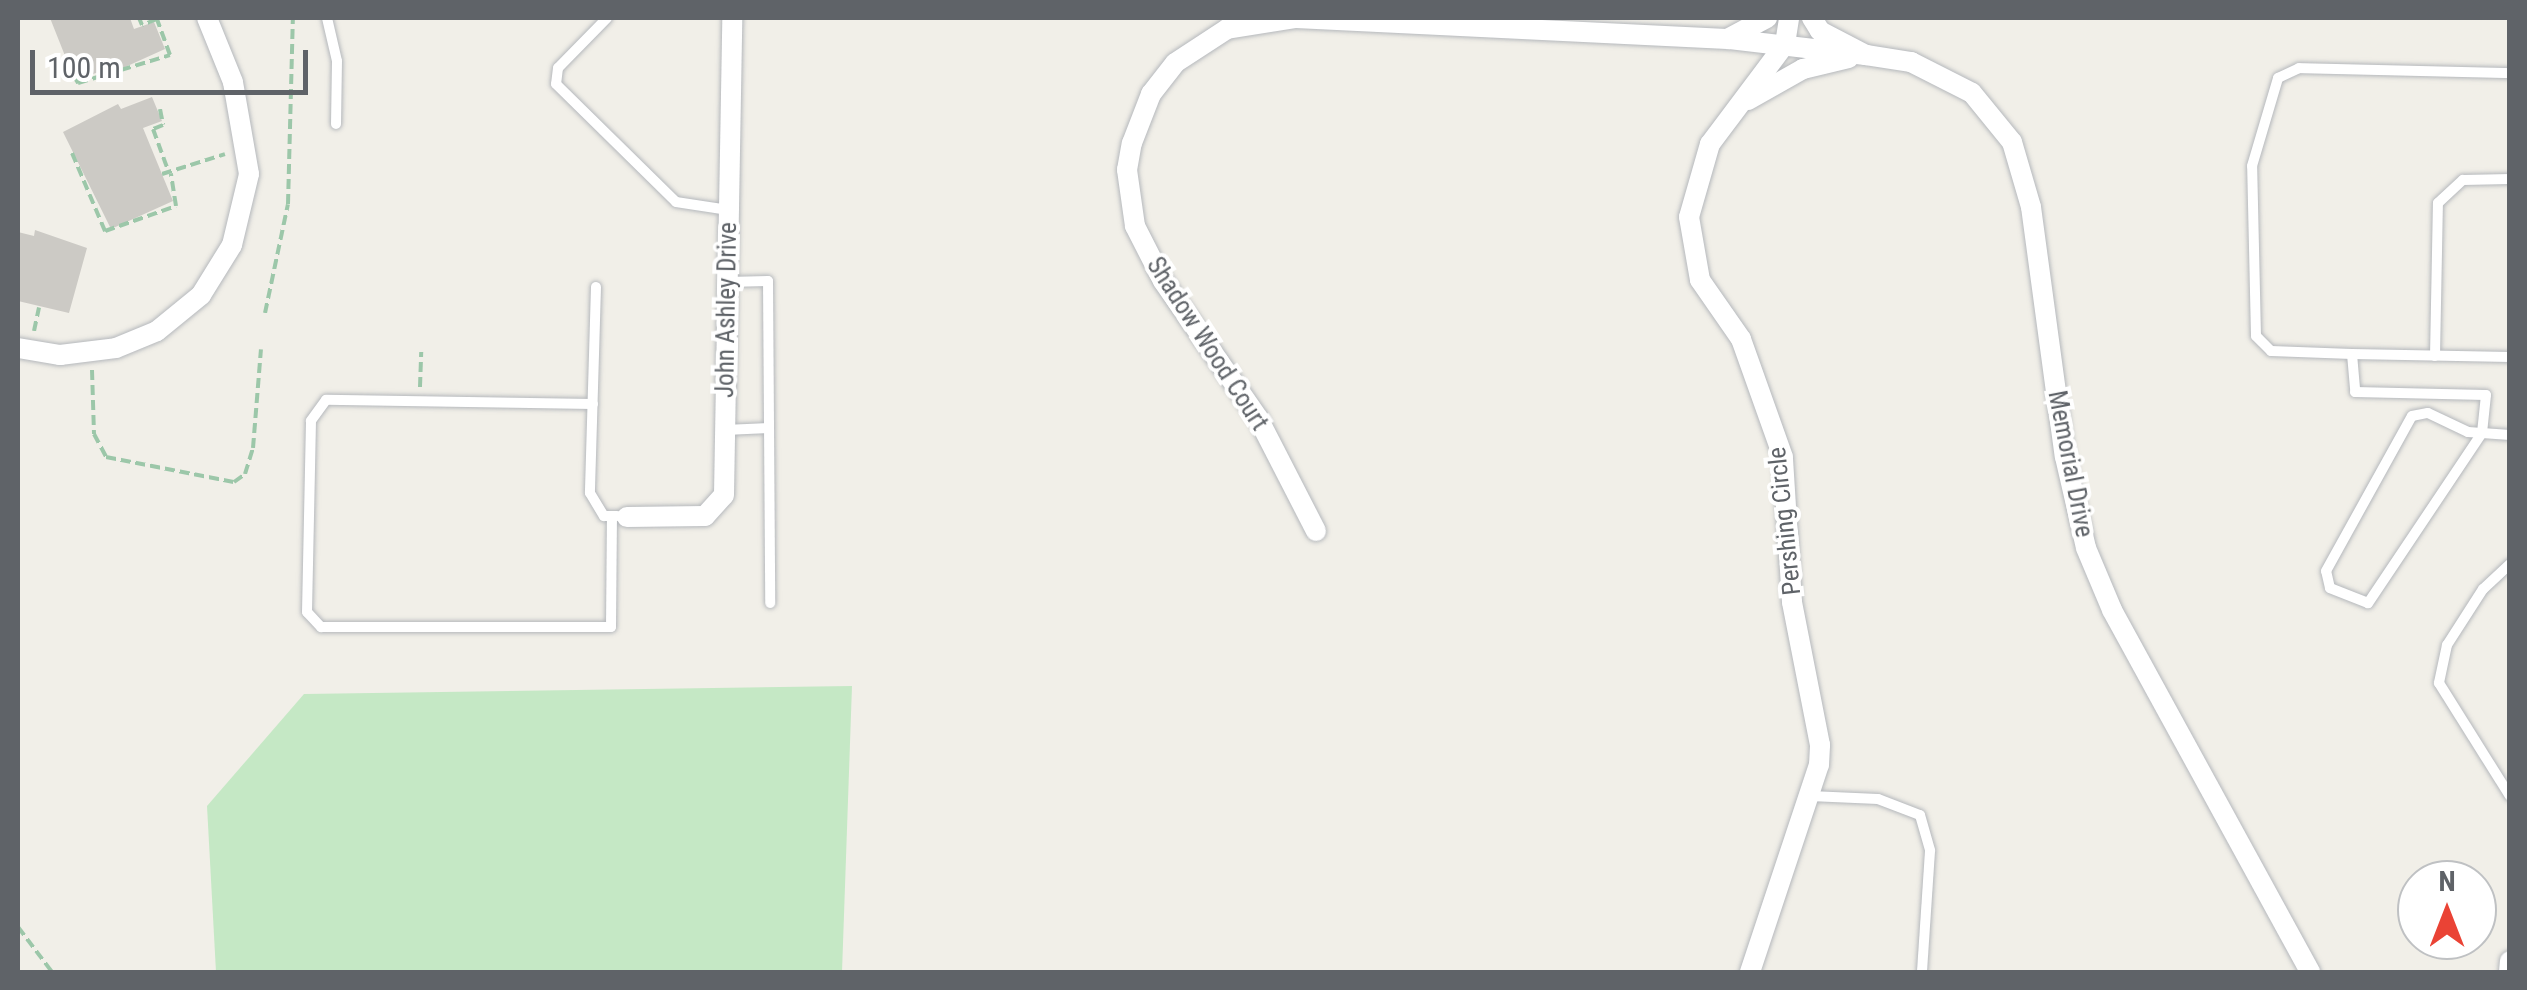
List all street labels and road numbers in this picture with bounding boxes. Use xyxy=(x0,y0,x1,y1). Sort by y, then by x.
street label: John Ashley Drive xyxy=(710,222,744,398)
street label: Shadow Wood Court xyxy=(1140,252,1274,436)
street label: Memorial Drive xyxy=(2041,388,2099,540)
street label: Pershing Circle xyxy=(1762,445,1808,597)

